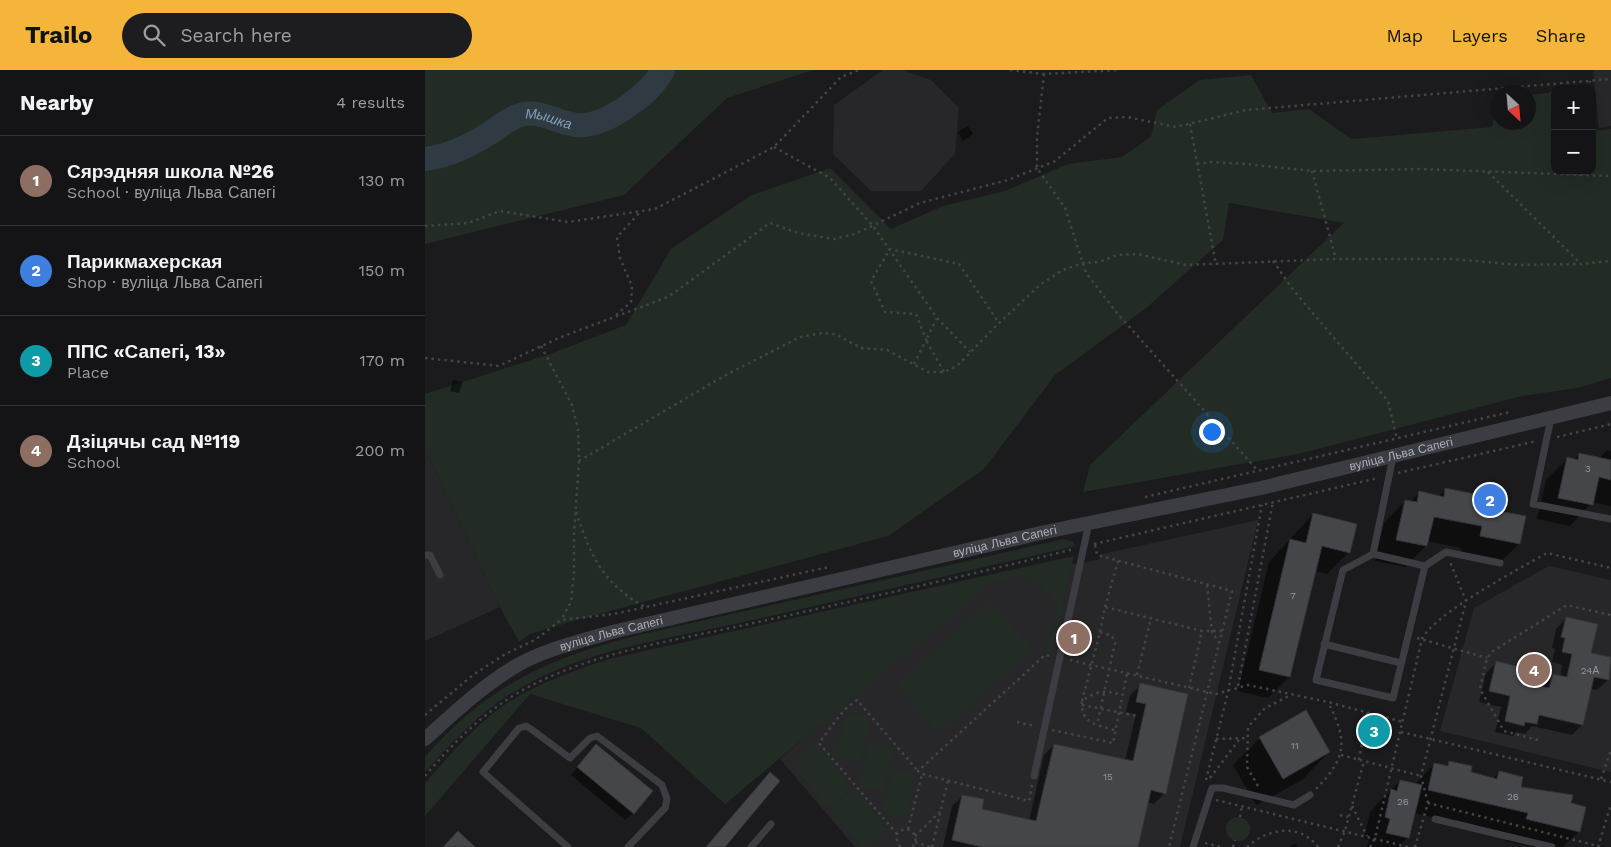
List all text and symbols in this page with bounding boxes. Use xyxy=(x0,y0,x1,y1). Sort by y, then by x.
search box xyxy=(122,13,472,58)
text: Trailo xyxy=(25,21,92,49)
icon: search xyxy=(140,21,168,49)
text: Search here xyxy=(180,24,292,47)
text: Map xyxy=(1386,25,1423,46)
text: Layers xyxy=(1451,25,1508,46)
text: Share xyxy=(1536,25,1586,46)
north arrow xyxy=(1491,85,1536,130)
map controls xyxy=(1551,85,1596,175)
button: + xyxy=(1551,85,1596,130)
text: Nearby xyxy=(20,90,93,115)
text: 4 results xyxy=(336,93,405,112)
water label: Мышка xyxy=(525,106,574,132)
button: − xyxy=(1551,130,1596,175)
text: Сярэдняя школа №26 xyxy=(67,160,274,183)
text: 1 xyxy=(33,171,39,190)
text: 130 m xyxy=(359,171,405,190)
text: School · вуліца Льва Сапегі xyxy=(67,183,276,202)
text: Парикмахерская xyxy=(67,250,222,273)
text: 2 xyxy=(31,261,41,280)
text: 150 m xyxy=(359,261,405,280)
text: Shop · вуліца Льва Сапегі xyxy=(67,273,263,292)
text: ППС «Сапегі, 13» xyxy=(67,340,226,363)
text: 3 xyxy=(31,351,41,370)
text: 170 m xyxy=(359,351,405,370)
text: Place xyxy=(67,363,109,382)
your location xyxy=(1199,419,1225,445)
text: Дзіцячы сад №119 xyxy=(67,430,240,453)
street label: вуліца Льва Сапегі xyxy=(1348,435,1454,473)
text: 4 xyxy=(31,441,41,460)
text: 200 m xyxy=(355,441,405,460)
text: School xyxy=(67,453,120,472)
house number: 3 xyxy=(1585,463,1591,474)
pin: 2 xyxy=(1474,481,1506,519)
street label: вуліца Льва Сапегі xyxy=(951,523,1058,560)
house number: 7 xyxy=(1290,590,1296,601)
street label: вуліца Льва Сапегі xyxy=(558,613,664,654)
pin: 1 xyxy=(1058,619,1090,657)
pin: 4 xyxy=(1518,651,1550,689)
house number: 24А xyxy=(1581,665,1599,676)
pin: 3 xyxy=(1358,712,1390,750)
house number: 11 xyxy=(1291,740,1299,751)
house number: 15 xyxy=(1103,771,1113,782)
house number: 26 xyxy=(1507,791,1519,802)
house number: 26 xyxy=(1397,796,1409,807)

